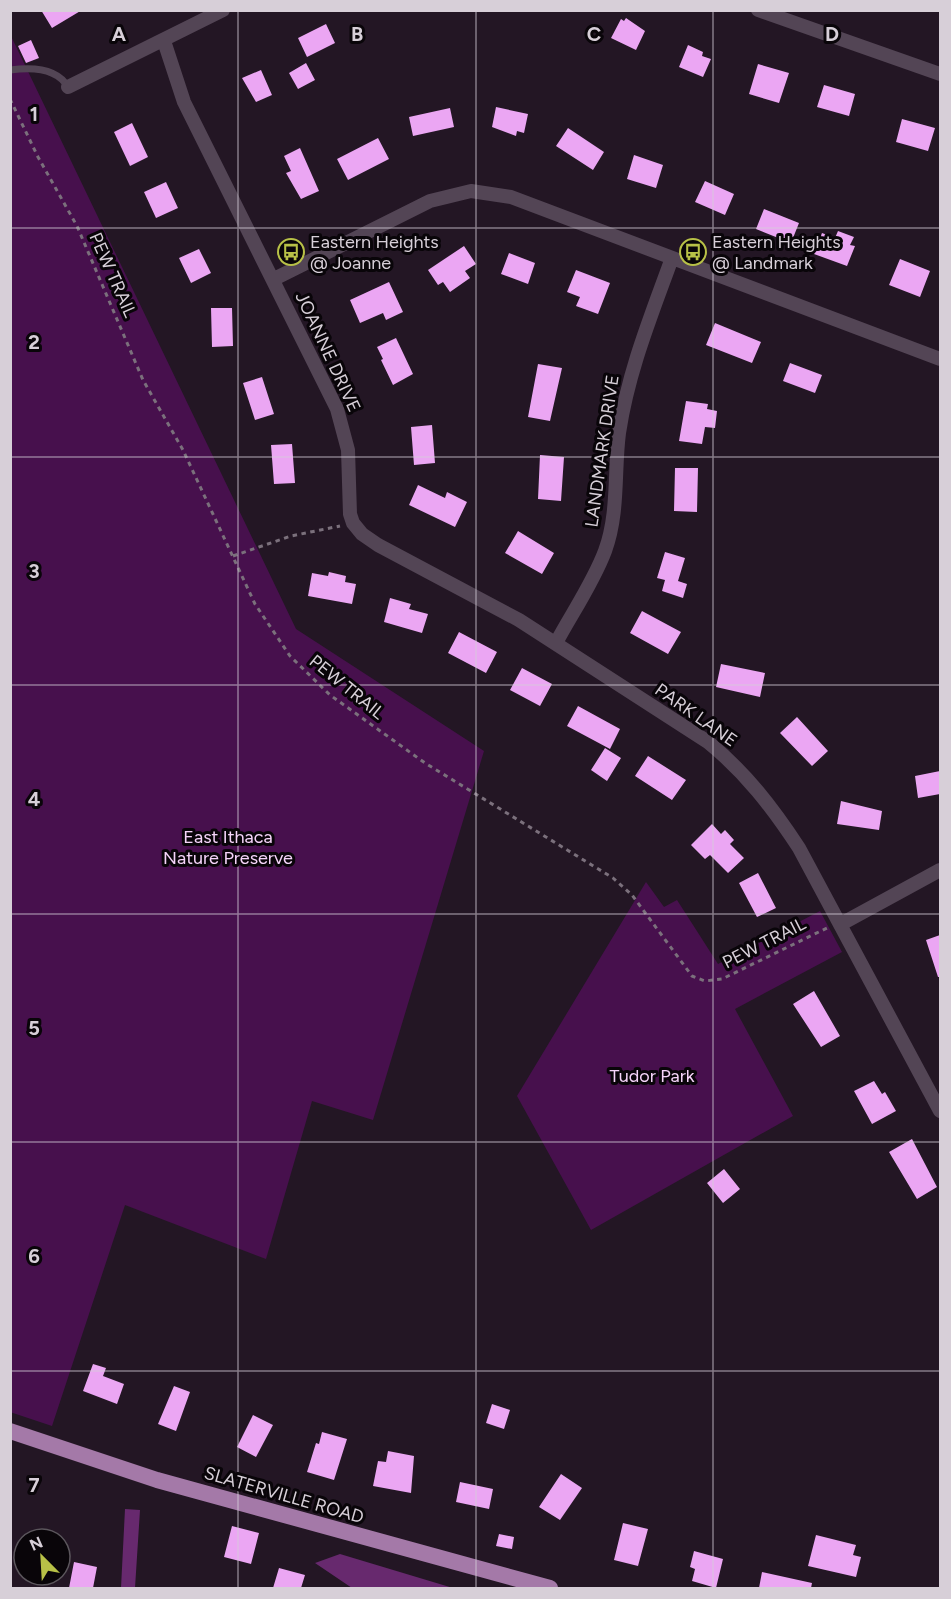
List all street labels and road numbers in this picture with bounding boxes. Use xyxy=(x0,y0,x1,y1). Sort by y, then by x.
street label: PEW TRAIL xyxy=(85,229,142,321)
street label: JOANNE DRIVE xyxy=(291,288,365,416)
street label: LANDMARK DRIVE xyxy=(580,373,624,529)
street label: PEW TRAIL xyxy=(305,650,390,724)
street label: PARK LANE xyxy=(651,679,741,751)
street label: PEW TRAIL xyxy=(719,912,810,973)
street label: SLATERVILLE ROAD xyxy=(202,1462,366,1528)

